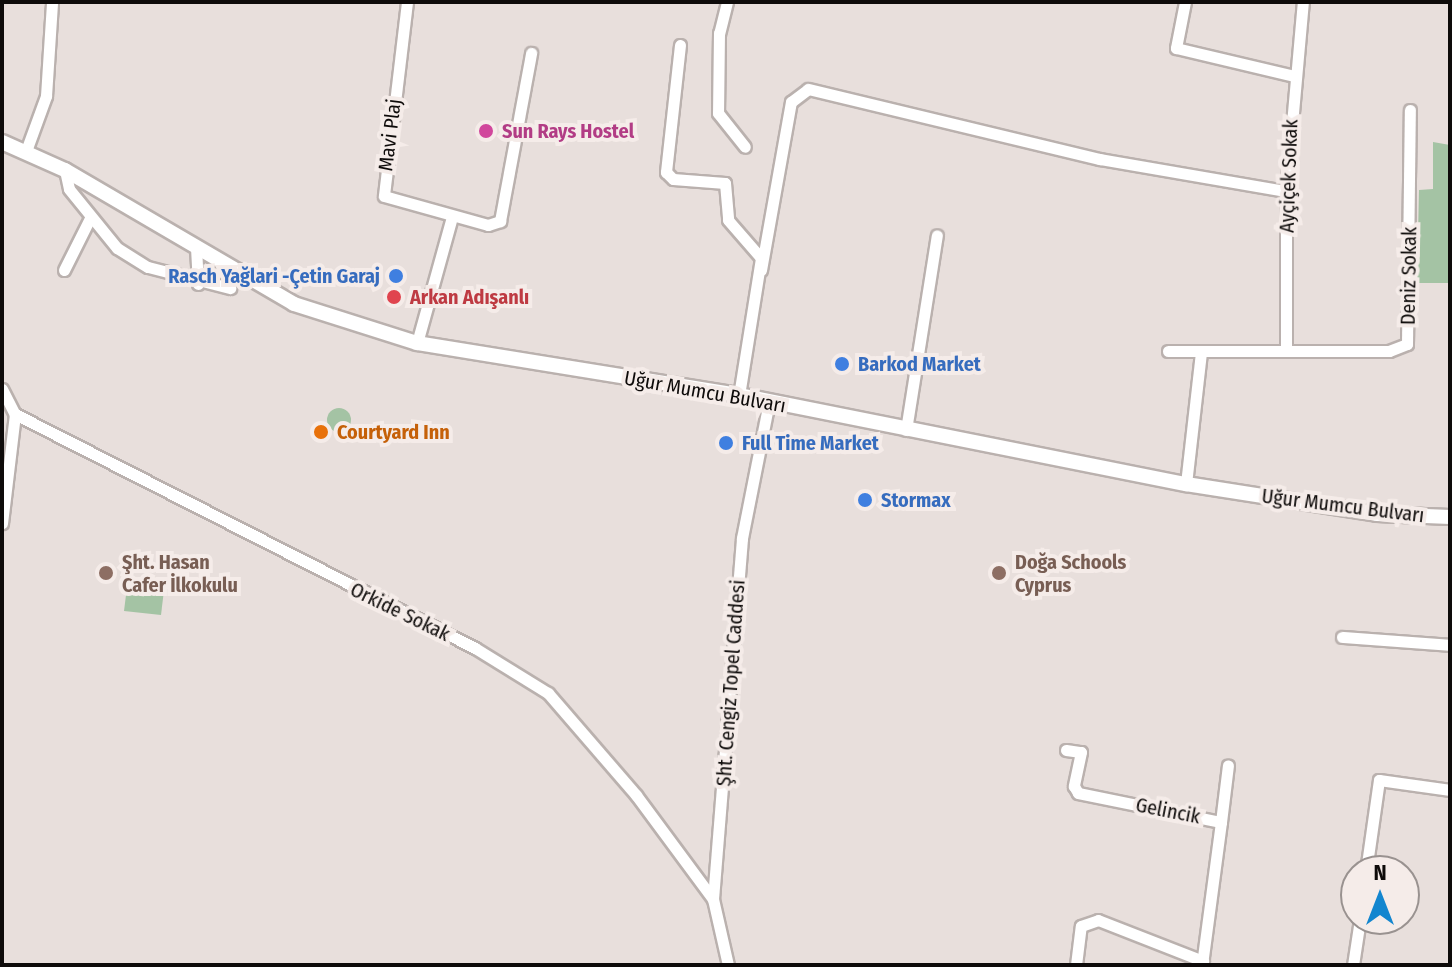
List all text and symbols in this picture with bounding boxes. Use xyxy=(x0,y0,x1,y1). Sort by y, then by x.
street label: Mavi Plaj xyxy=(374,98,406,172)
place label: Sun Rays Hostel xyxy=(502,119,634,143)
street label: Ayçiçek Sokak xyxy=(1275,119,1303,233)
marker: Sun Rays Hostel xyxy=(477,122,495,140)
street label: Deniz Sokak xyxy=(1396,227,1422,325)
place label: Rasch Yağlari -Çetin Garaj xyxy=(168,264,380,288)
marker: Rasch Yağlari -Çetin Garaj xyxy=(387,267,405,285)
place label: Arkan Adışanlı xyxy=(410,285,529,309)
marker: Arkan Adışanlı xyxy=(385,288,403,306)
place label: Barkod Market xyxy=(858,352,981,376)
marker: Barkod Market xyxy=(833,355,851,373)
street label: Uğur Mumcu Bulvarı xyxy=(622,366,788,418)
place label: Courtyard Inn xyxy=(337,420,450,444)
marker: Courtyard Inn xyxy=(312,423,330,441)
place label: Full Time Market xyxy=(742,431,879,455)
marker: Full Time Market xyxy=(717,434,735,452)
street label: Uğur Mumcu Bulvarı xyxy=(1260,484,1426,528)
place label: Stormax xyxy=(881,488,951,512)
marker: Stormax xyxy=(856,491,874,509)
place label: Şht. Hasan Cafer İlkokulu xyxy=(122,550,238,597)
place label: Doğa Schools Cyprus xyxy=(1015,550,1126,597)
marker: Şht. Hasan Cafer İlkokulu xyxy=(97,564,115,582)
marker: Doğa Schools Cyprus xyxy=(990,564,1008,582)
street label: Orkide Sokak xyxy=(346,578,454,646)
street label: Şht. Cengiz Topel Caddesi xyxy=(712,579,750,787)
street label: Gelincik xyxy=(1134,793,1202,829)
north arrow xyxy=(1340,855,1420,935)
text: N xyxy=(1373,859,1387,886)

